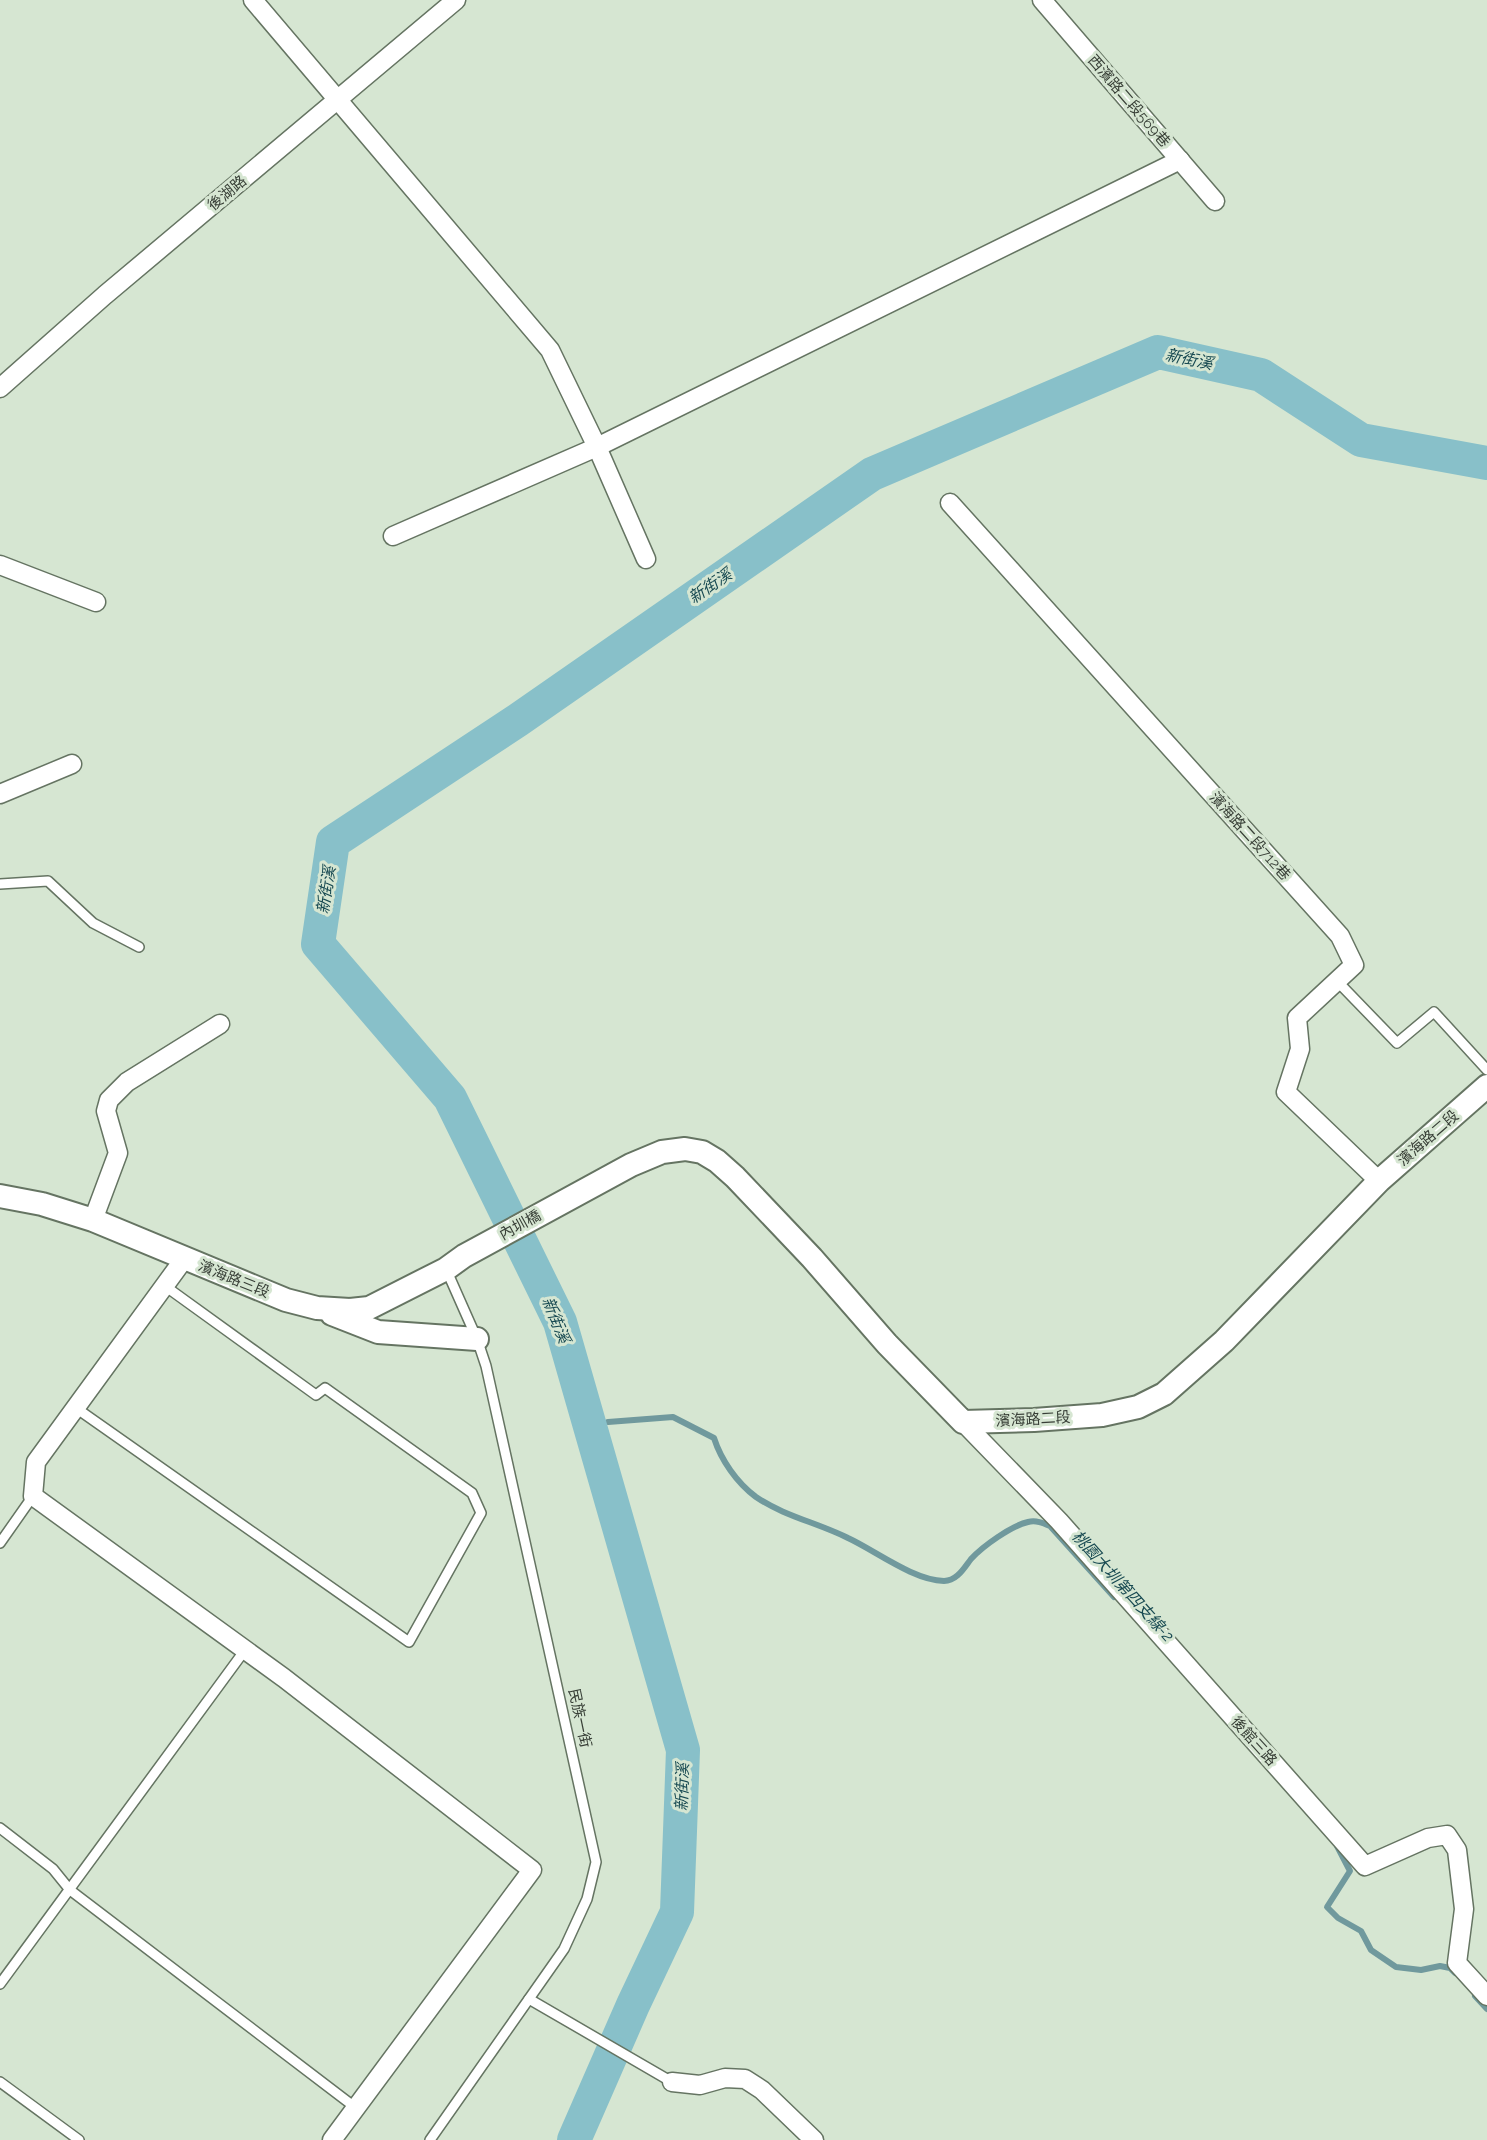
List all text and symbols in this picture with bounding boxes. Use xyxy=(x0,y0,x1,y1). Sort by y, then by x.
street label: 西濱路二段569巷 xyxy=(1084,51,1174,151)
street label: 後湖路 xyxy=(204,172,250,214)
water label: 新街溪 xyxy=(1164,345,1216,374)
water label: 新街溪 xyxy=(685,564,737,607)
street label: 濱海路二段712巷 xyxy=(1206,788,1294,884)
water label: 新街溪 xyxy=(313,863,339,915)
street label: 濱海路二段 xyxy=(1394,1107,1462,1169)
street label: 內圳橋 xyxy=(496,1206,544,1244)
street label: 濱海路三段 xyxy=(196,1257,272,1301)
water label: 新街溪 xyxy=(538,1294,575,1348)
street label: 濱海路二段 xyxy=(995,1408,1071,1430)
water label: 桃園大圳第四支線-2 xyxy=(1068,1527,1178,1645)
street label: 民族一街 xyxy=(565,1687,595,1749)
street label: 後館三路 xyxy=(1227,1713,1281,1769)
water label: 新街溪 xyxy=(672,1761,692,1811)

